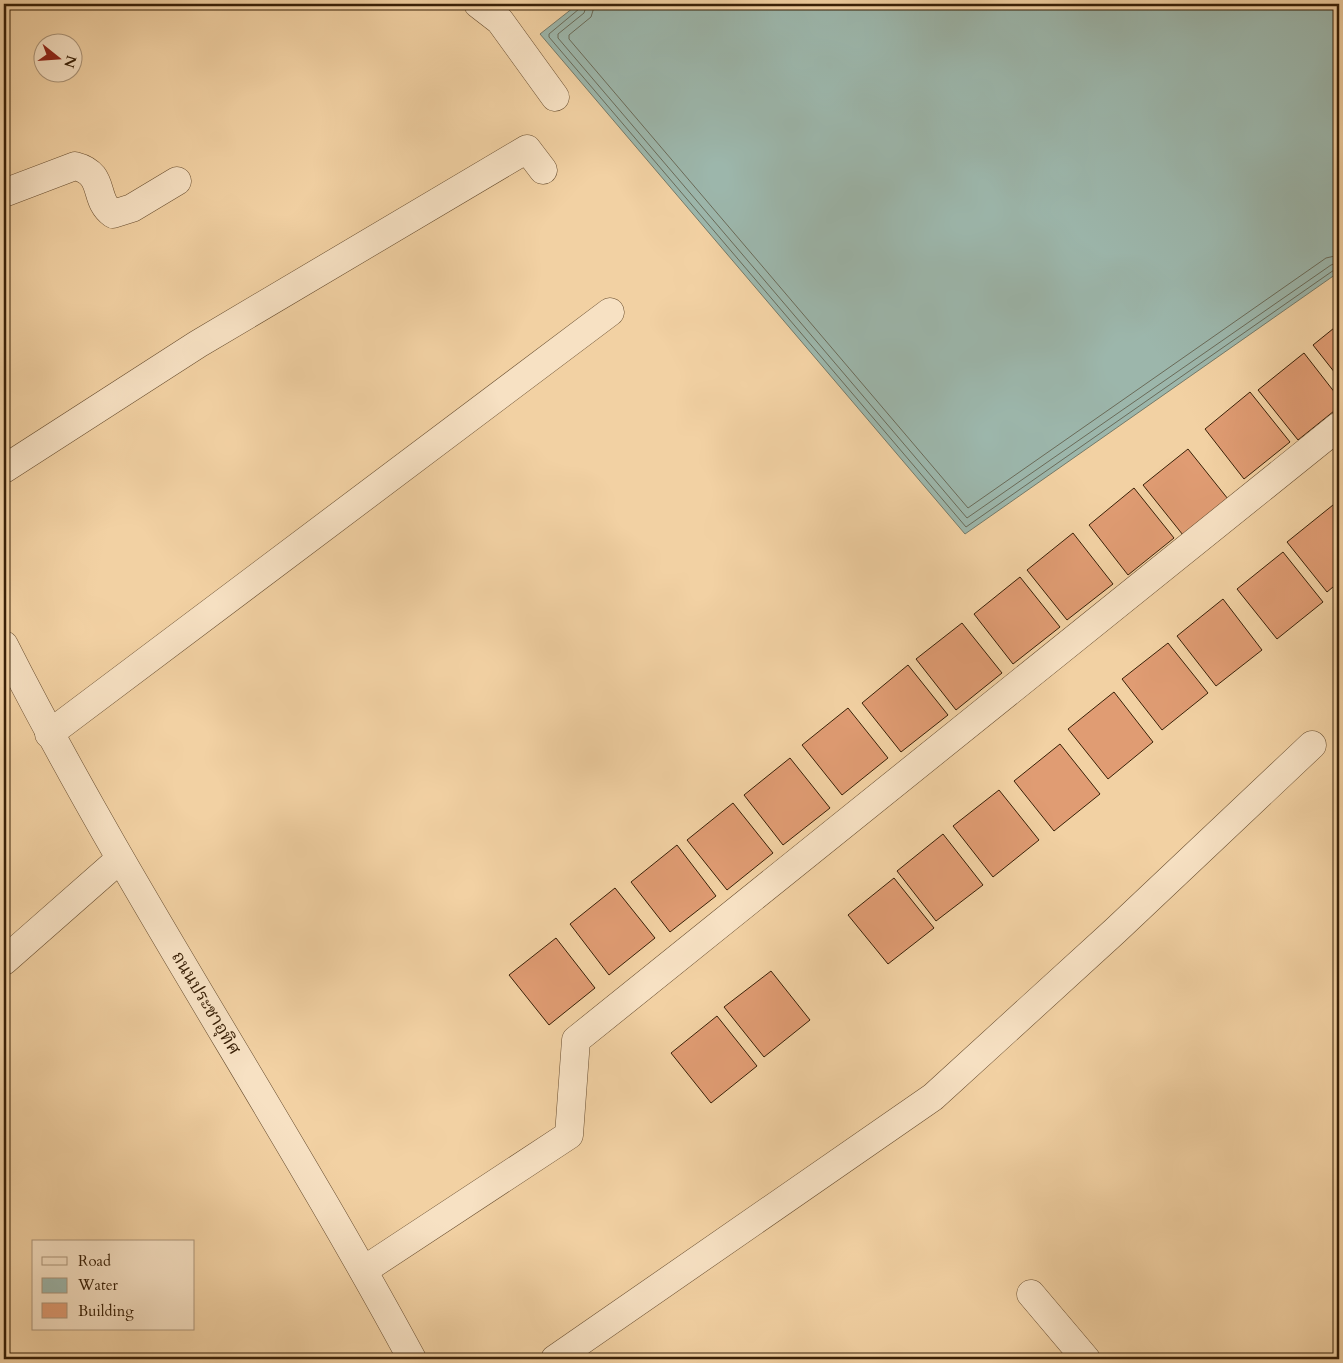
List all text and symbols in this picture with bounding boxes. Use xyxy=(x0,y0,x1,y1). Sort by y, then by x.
north arrow xyxy=(32,32,82,82)
text: N xyxy=(59,53,81,70)
street label: ถนนประชาอุทิศ xyxy=(165,946,247,1060)
legend xyxy=(32,1240,195,1330)
text: Road xyxy=(78,1251,111,1271)
text: Water xyxy=(77,1275,119,1295)
text: Building xyxy=(78,1301,134,1321)

